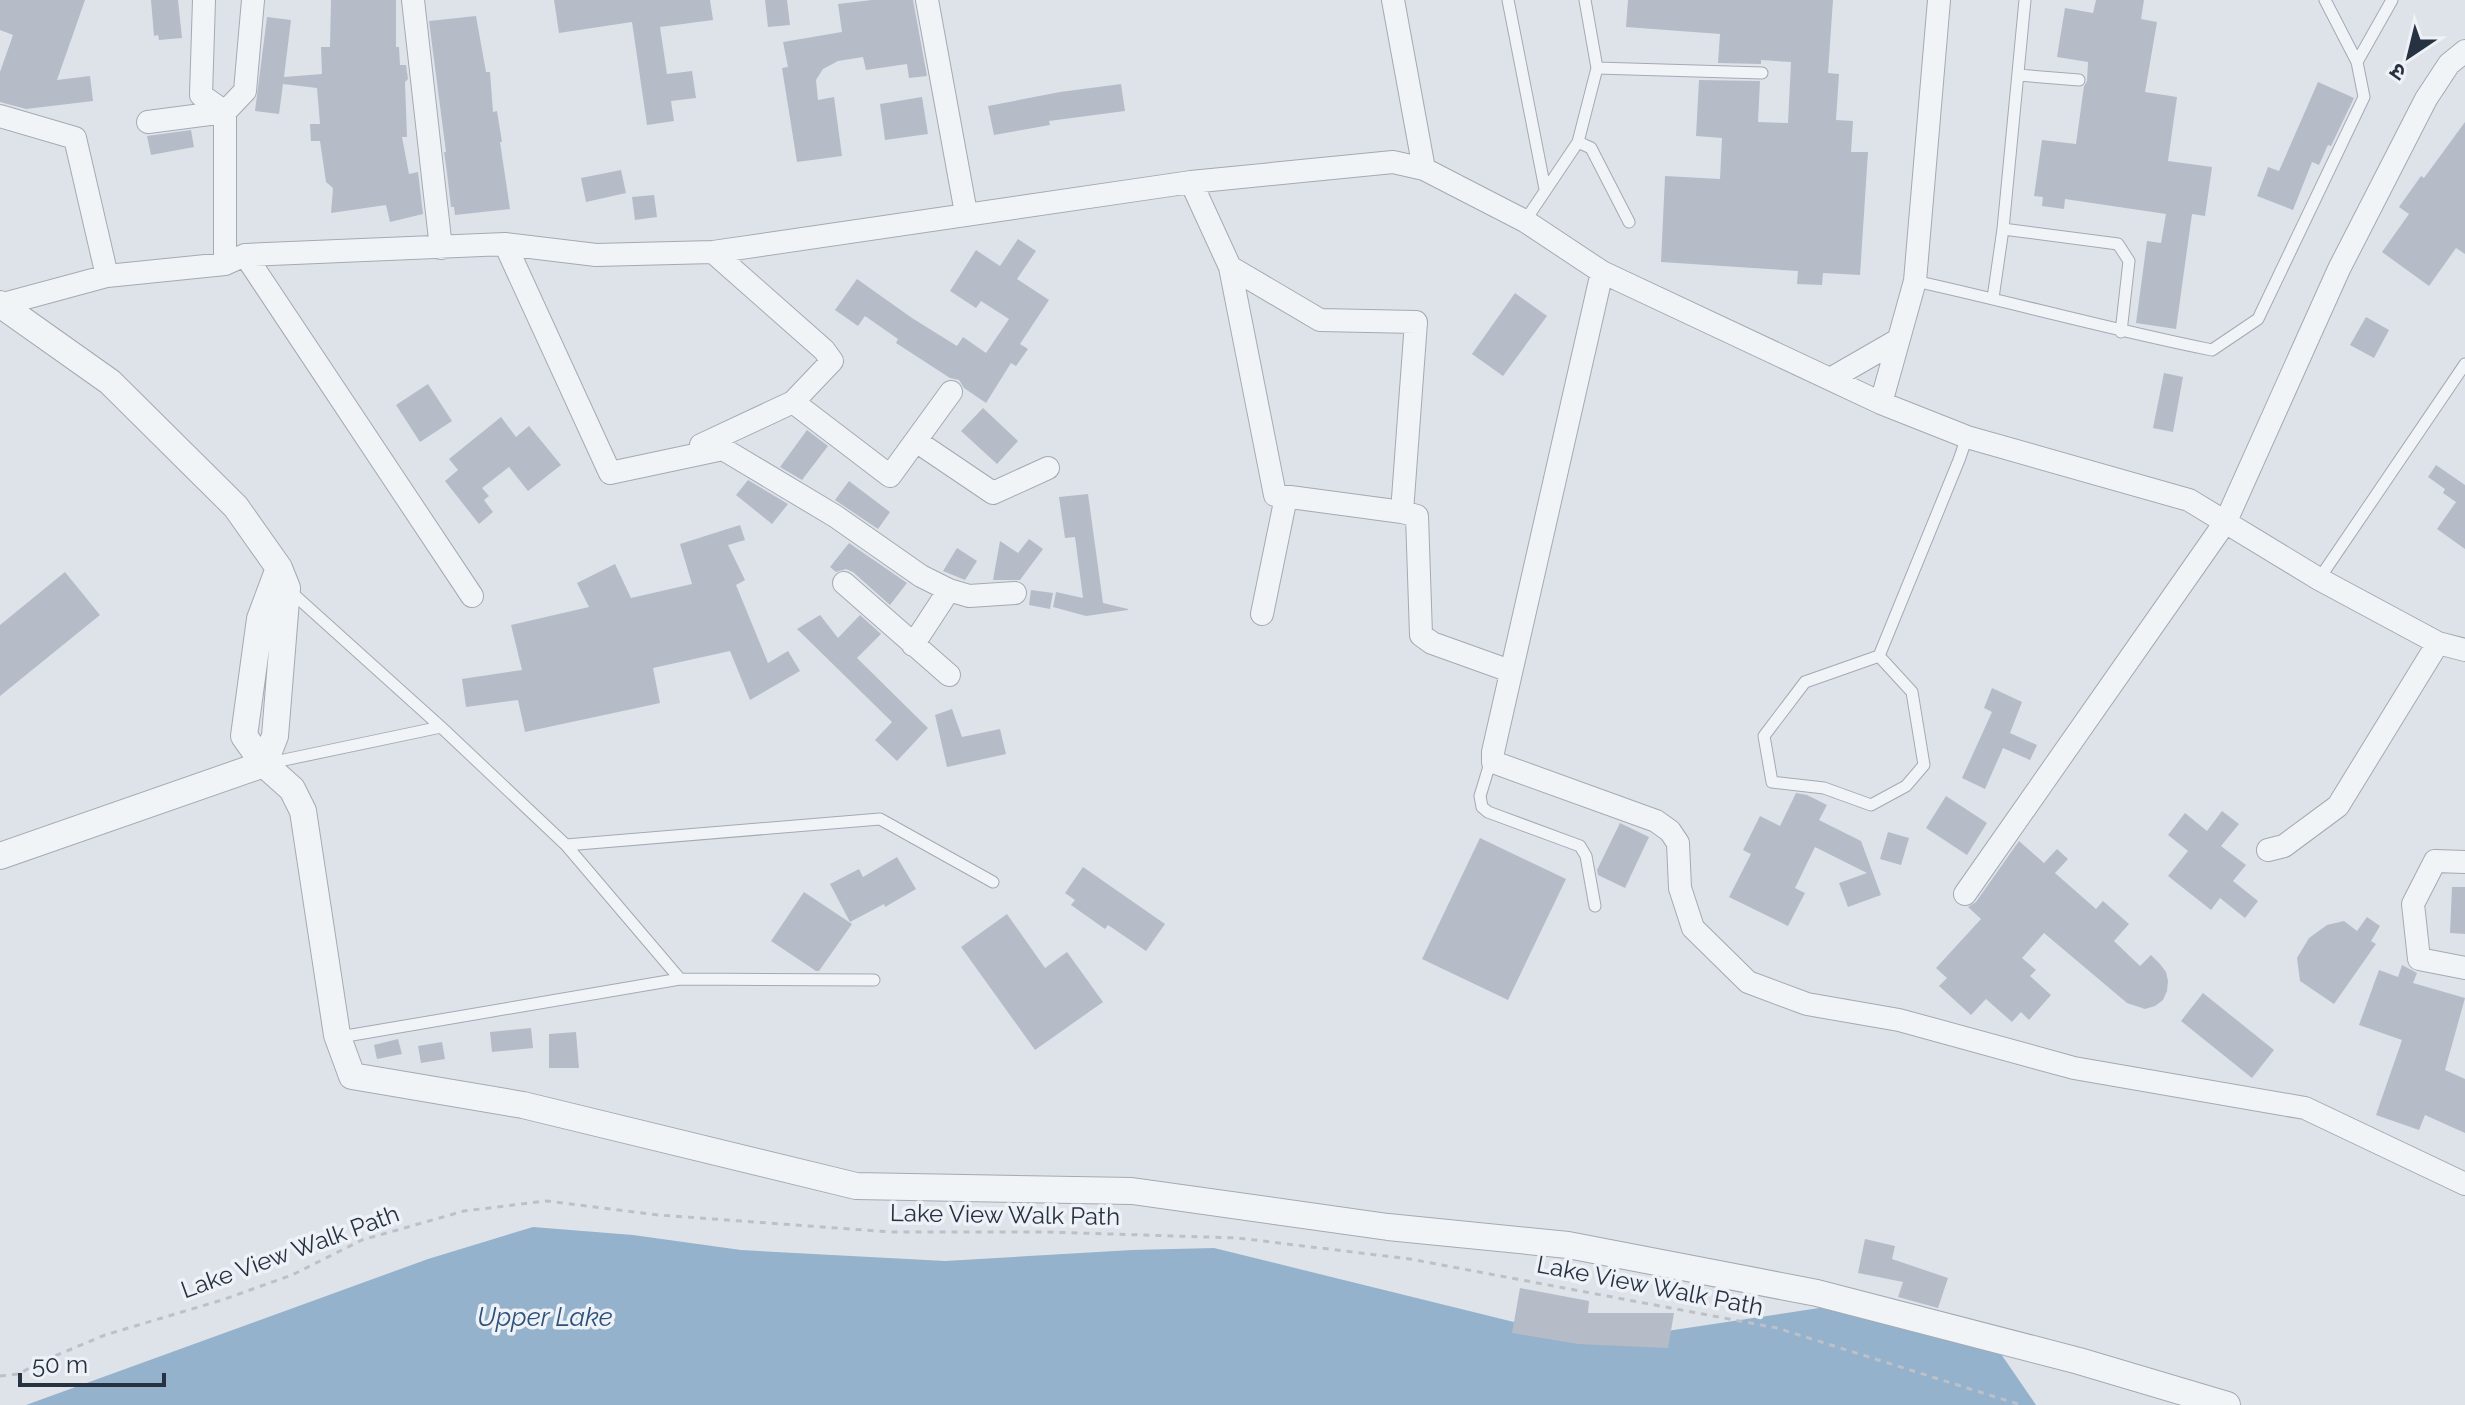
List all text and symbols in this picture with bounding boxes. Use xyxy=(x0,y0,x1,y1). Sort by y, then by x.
north arrow xyxy=(2369,16,2449,96)
text: उ xyxy=(2384,57,2410,87)
street label: Lake View Walk Path xyxy=(890,1198,1120,1231)
street label: Lake View Walk Path xyxy=(177,1199,403,1304)
street label: Lake View Walk Path xyxy=(1534,1249,1766,1322)
water label: Upper Lake xyxy=(477,1302,613,1332)
scale bar xyxy=(20,1337,164,1387)
text: 50 m xyxy=(32,1350,88,1379)

